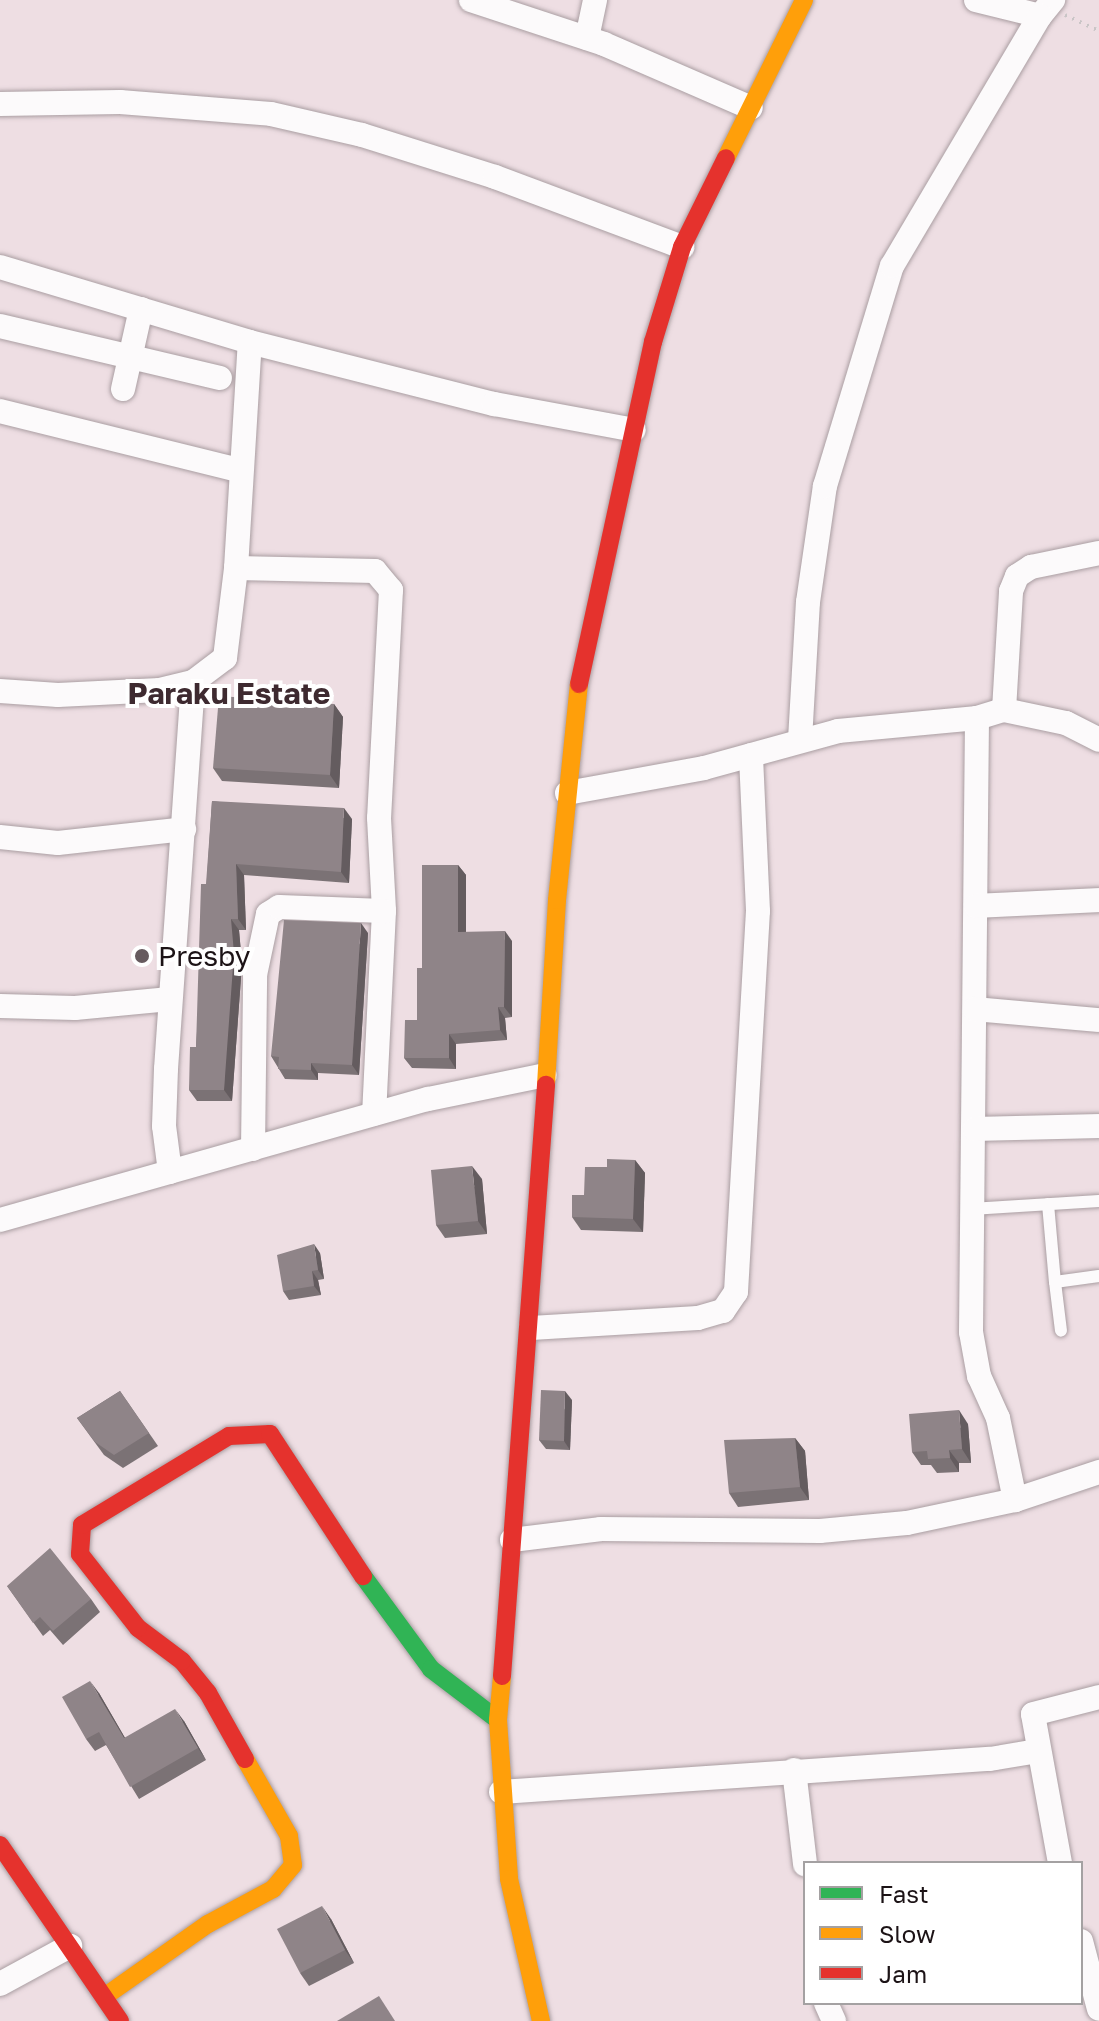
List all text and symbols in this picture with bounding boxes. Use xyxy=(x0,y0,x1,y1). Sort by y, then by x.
district label: Paraku Estate xyxy=(128,675,330,711)
place label: Presby xyxy=(158,939,250,973)
marker: Presby xyxy=(133,947,151,965)
legend xyxy=(803,1861,1083,2005)
text: Fast xyxy=(879,1879,929,1908)
text: Slow xyxy=(879,1919,935,1948)
text: Jam xyxy=(879,1959,927,1988)

